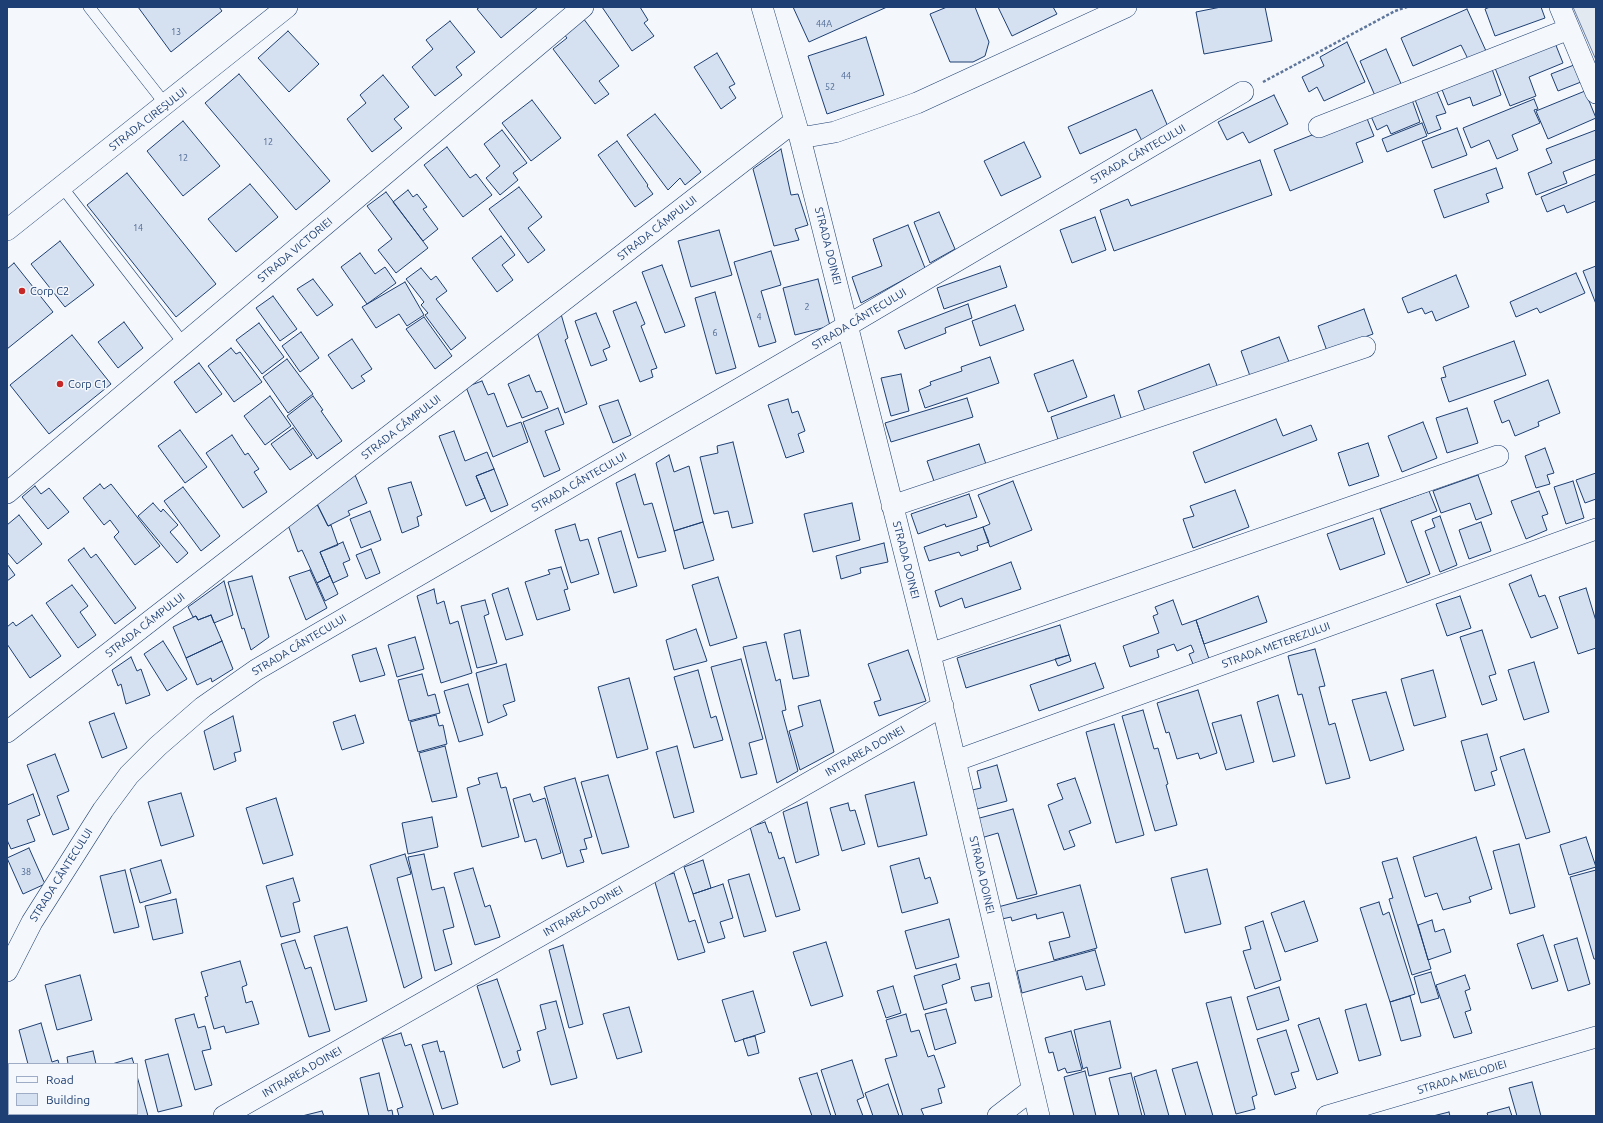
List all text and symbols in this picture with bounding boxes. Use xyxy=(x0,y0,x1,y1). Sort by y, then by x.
house number: 44A xyxy=(816,19,832,29)
house number: 13 xyxy=(171,27,181,37)
house number: 44 xyxy=(841,71,851,81)
house number: 52 xyxy=(825,82,835,92)
street label: STRADA CIREȘULUI xyxy=(106,84,190,154)
street label: STRADA CÂNTECULUI xyxy=(1088,121,1188,187)
house number: 12 xyxy=(263,137,273,147)
house number: 12 xyxy=(178,153,188,163)
street label: STRADA CÂMPULUI xyxy=(615,193,699,263)
street label: STRADA DOINEI xyxy=(812,206,844,286)
street label: STRADA VICTORIEI xyxy=(255,215,335,285)
house number: 14 xyxy=(133,223,143,233)
place label: Corp C2 xyxy=(30,284,69,298)
marker: Corp C2 xyxy=(17,286,27,296)
street label: STRADA CÂNTECULUI xyxy=(809,286,909,352)
house number: 2 xyxy=(804,302,810,312)
house number: 4 xyxy=(756,312,762,322)
house number: 6 xyxy=(712,328,718,338)
place label: Corp C1 xyxy=(68,377,107,391)
marker: Corp C1 xyxy=(55,379,65,389)
street label: STRADA CÂMPULUI xyxy=(359,392,443,462)
street label: STRADA CÂNTECULUI xyxy=(529,449,629,515)
street label: STRADA DOINEI xyxy=(890,520,922,600)
street label: STRADA CÂMPULUI xyxy=(103,590,187,660)
street label: STRADA CÂNTECULUI xyxy=(249,612,349,678)
street label: STRADA METEREZULUI xyxy=(1220,619,1332,671)
street label: INTRAREA DOINEI xyxy=(823,723,907,779)
street label: STRADA CÂNTECULUI xyxy=(27,826,95,924)
street label: STRADA DOINEI xyxy=(967,835,997,915)
house number: 38 xyxy=(21,867,31,877)
street label: INTRAREA DOINEI xyxy=(541,883,625,939)
street label: INTRAREA DOINEI xyxy=(260,1044,344,1100)
street label: STRADA MELODIEI xyxy=(1416,1057,1508,1097)
legend xyxy=(8,1063,138,1115)
text: Road xyxy=(46,1073,74,1086)
text: Building xyxy=(46,1093,90,1106)

